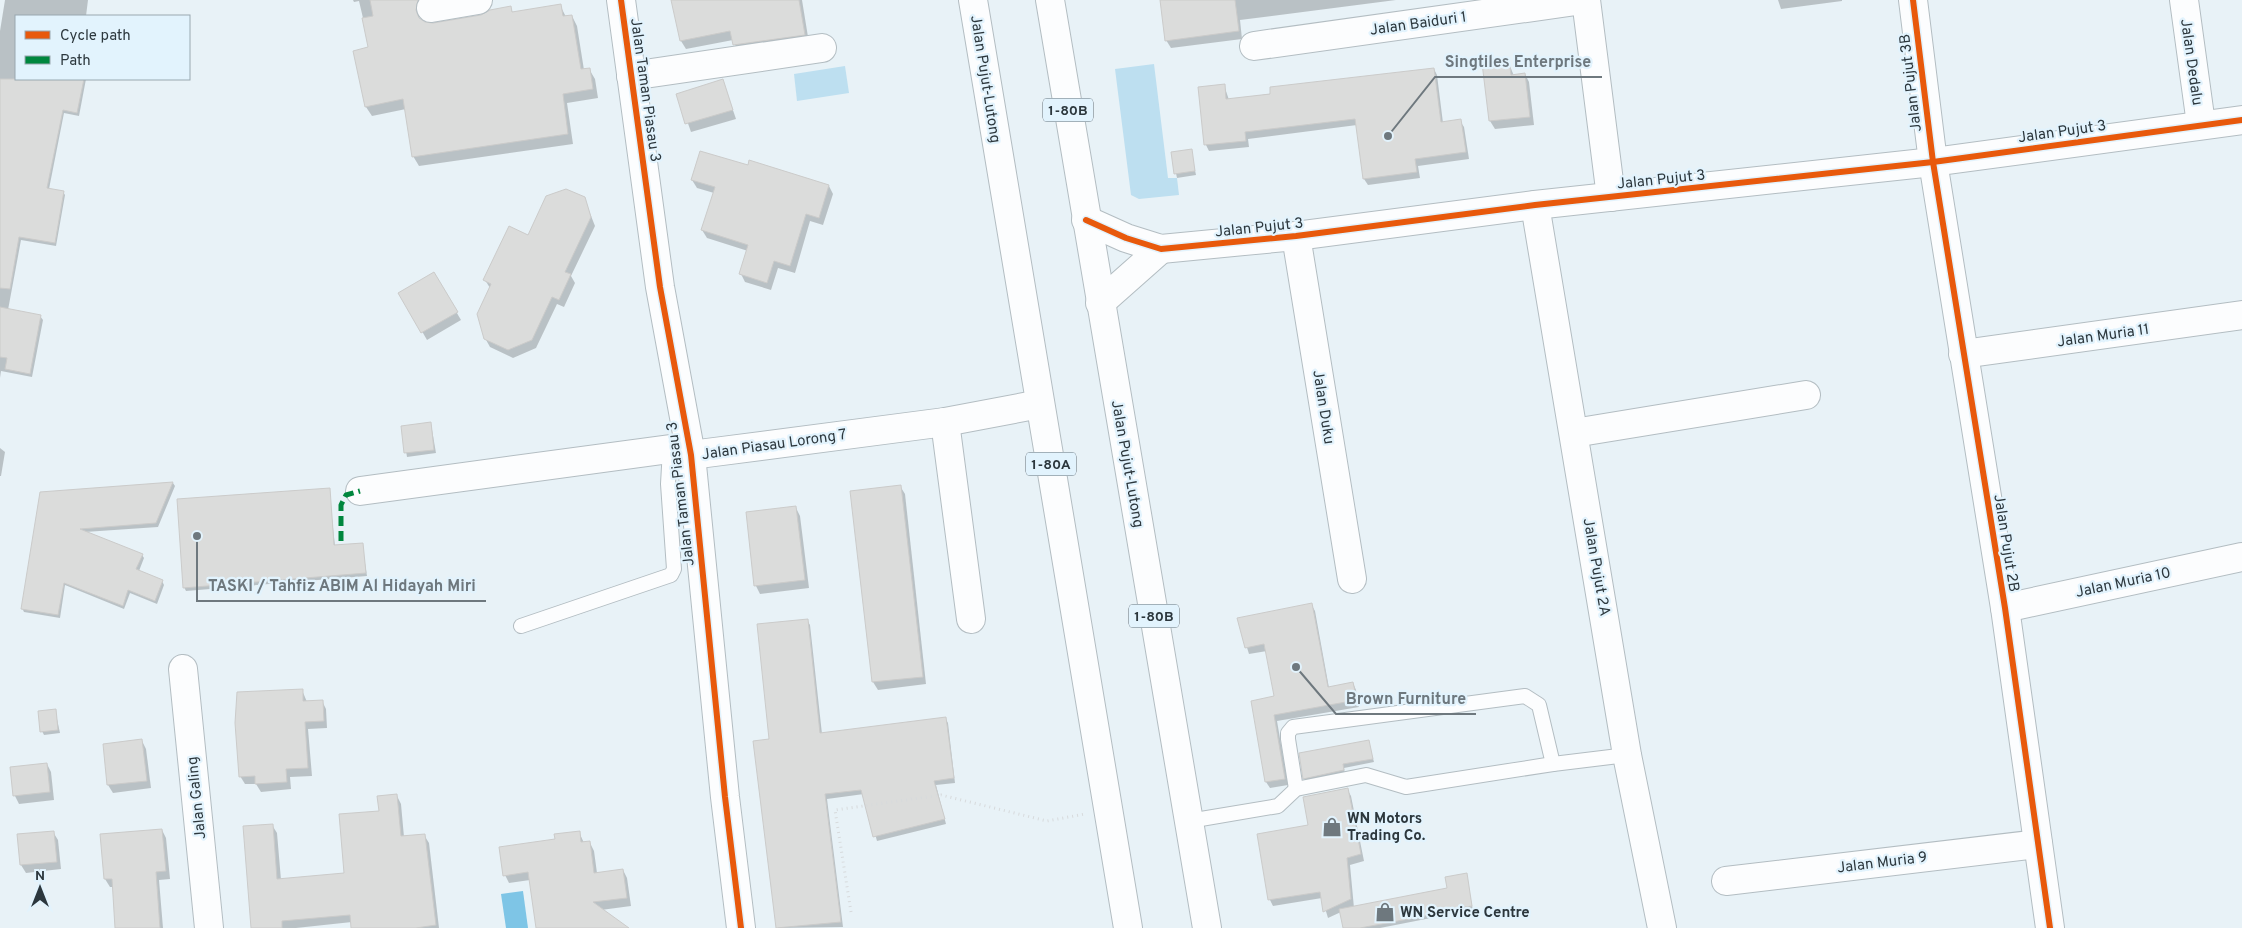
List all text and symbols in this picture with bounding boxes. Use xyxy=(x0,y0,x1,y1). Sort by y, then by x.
street label: Jalan Baiduri 1 xyxy=(1369,8,1468,41)
street label: Jalan Pujut-Lutong xyxy=(965,14,1004,144)
legend xyxy=(15,15,190,80)
street label: Jalan Taman Piasau 3 xyxy=(625,17,664,163)
street label: Jalan Dedalu xyxy=(2175,18,2206,107)
text: Cycle path xyxy=(60,27,131,46)
street label: Jalan Pujut 3B xyxy=(1896,33,1927,133)
callout: Singtiles Enterprise xyxy=(1435,46,1602,77)
text: Path xyxy=(60,52,91,71)
text: Singtiles Enterprise xyxy=(1445,53,1591,73)
road number: 1-80B xyxy=(1043,98,1093,122)
street label: Jalan Pujut 3 xyxy=(2017,117,2107,148)
street label: Jalan Pujut 3 xyxy=(1616,166,1706,195)
street label: Jalan Pujut 3 xyxy=(1214,214,1304,243)
street label: Jalan Muria 11 xyxy=(2056,321,2151,352)
street label: Jalan Duku xyxy=(1307,369,1338,446)
street label: Jalan Pujut-Lutong xyxy=(1106,399,1147,529)
street label: Jalan Taman Piasau 3 xyxy=(663,421,700,567)
street label: Jalan Piasau Lorong 7 xyxy=(700,426,848,465)
road number: 1-80A xyxy=(1026,452,1076,476)
street label: Jalan Pujut 2B xyxy=(1988,493,2023,593)
street label: Jalan Pujut 2A xyxy=(1578,517,1613,618)
street label: Jalan Muria 10 xyxy=(2074,564,2173,603)
callout: TASKI / Tahfiz ABIM Al Hidayah Miri xyxy=(197,570,486,601)
text: TASKI / Tahfiz ABIM Al Hidayah Miri xyxy=(208,577,476,597)
road number: 1-80B xyxy=(1129,604,1179,628)
callout: Brown Furniture xyxy=(1336,683,1476,714)
text: Brown Furniture xyxy=(1346,690,1466,710)
street label: Jalan Galing xyxy=(184,756,211,840)
place label: WN Motors Trading Co. xyxy=(1347,810,1426,846)
shop icon: WN Motors Trading Co. xyxy=(1321,816,1343,838)
street label: Jalan Muria 9 xyxy=(1836,849,1928,878)
north arrow xyxy=(15,863,65,913)
text: N xyxy=(35,868,45,885)
shop icon: WN Service Centre xyxy=(1374,901,1396,923)
place label: WN Service Centre xyxy=(1400,904,1530,923)

